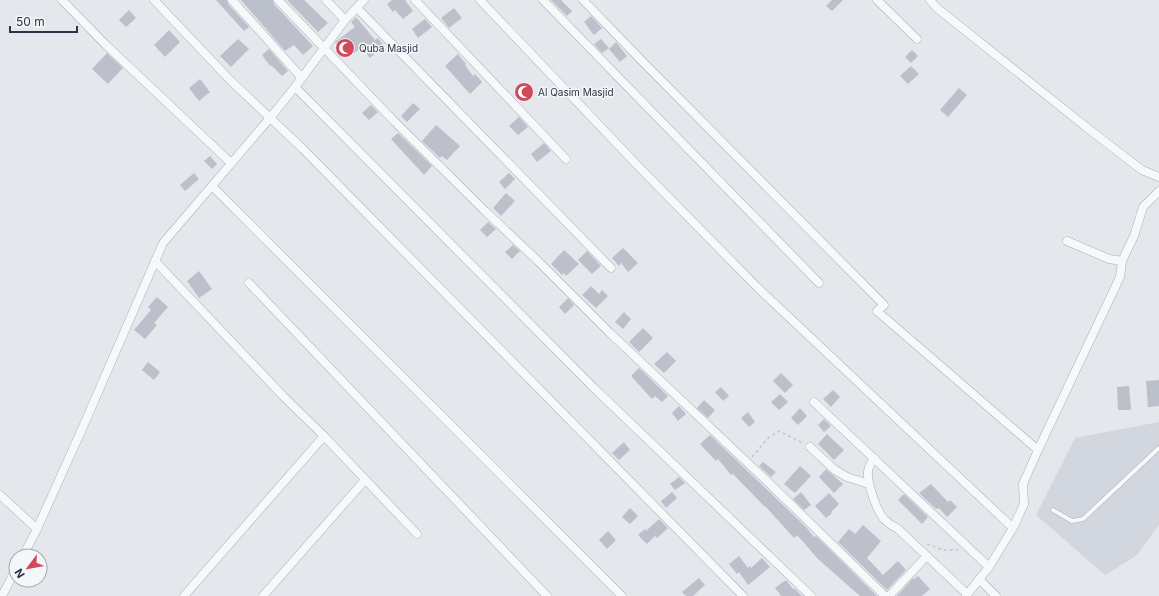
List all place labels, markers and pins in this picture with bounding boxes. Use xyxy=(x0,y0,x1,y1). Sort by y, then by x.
mosque icon: Quba Masjid xyxy=(334,37,356,59)
place label: Quba Masjid xyxy=(359,42,418,54)
mosque icon: Al Qasim Masjid xyxy=(513,81,535,103)
place label: Al Qasim Masjid xyxy=(538,86,614,98)

